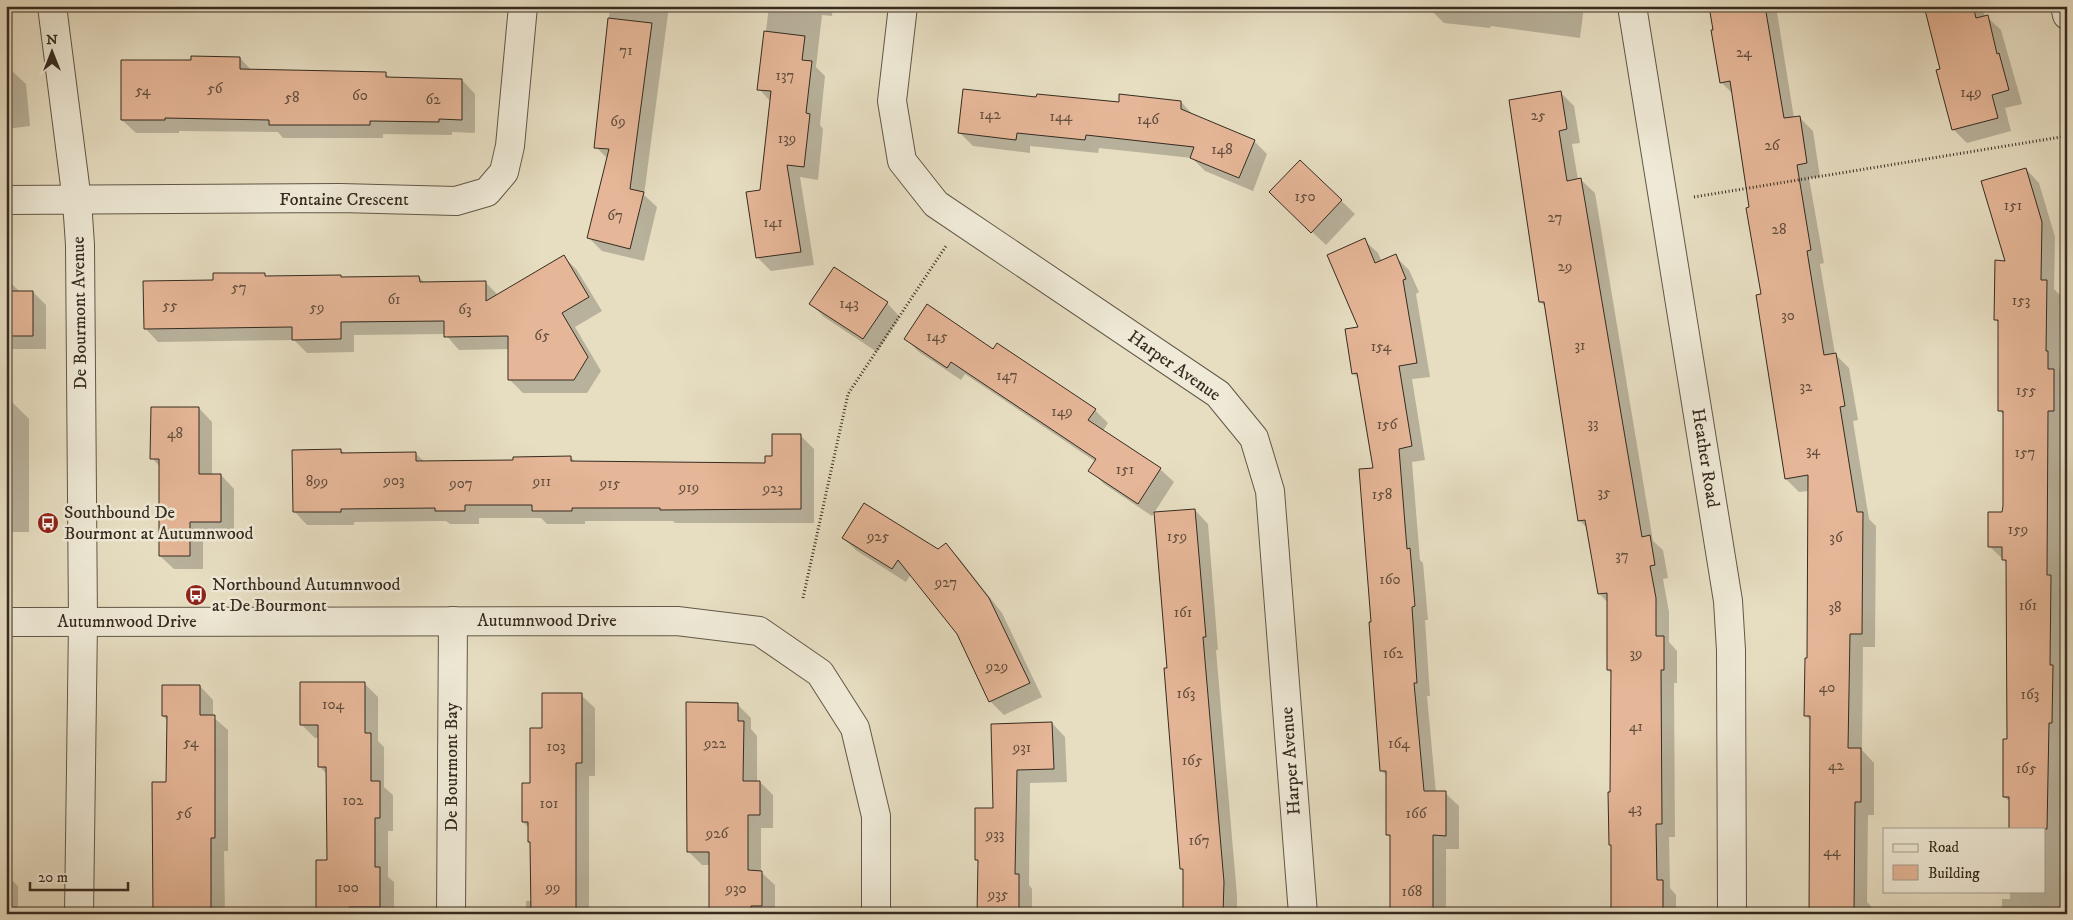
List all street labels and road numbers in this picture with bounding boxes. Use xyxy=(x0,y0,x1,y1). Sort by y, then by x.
street label: Fontaine Crescent xyxy=(279,189,409,211)
street label: De Bourmont Avenue xyxy=(68,236,92,390)
street label: Harper Avenue xyxy=(1123,326,1225,406)
street label: Heather Road xyxy=(1686,407,1724,509)
street label: Autumnwood Drive xyxy=(477,610,617,632)
street label: Autumnwood Drive xyxy=(57,611,197,633)
street label: De Bourmont Bay xyxy=(441,702,463,831)
street label: Harper Avenue xyxy=(1276,706,1306,816)

